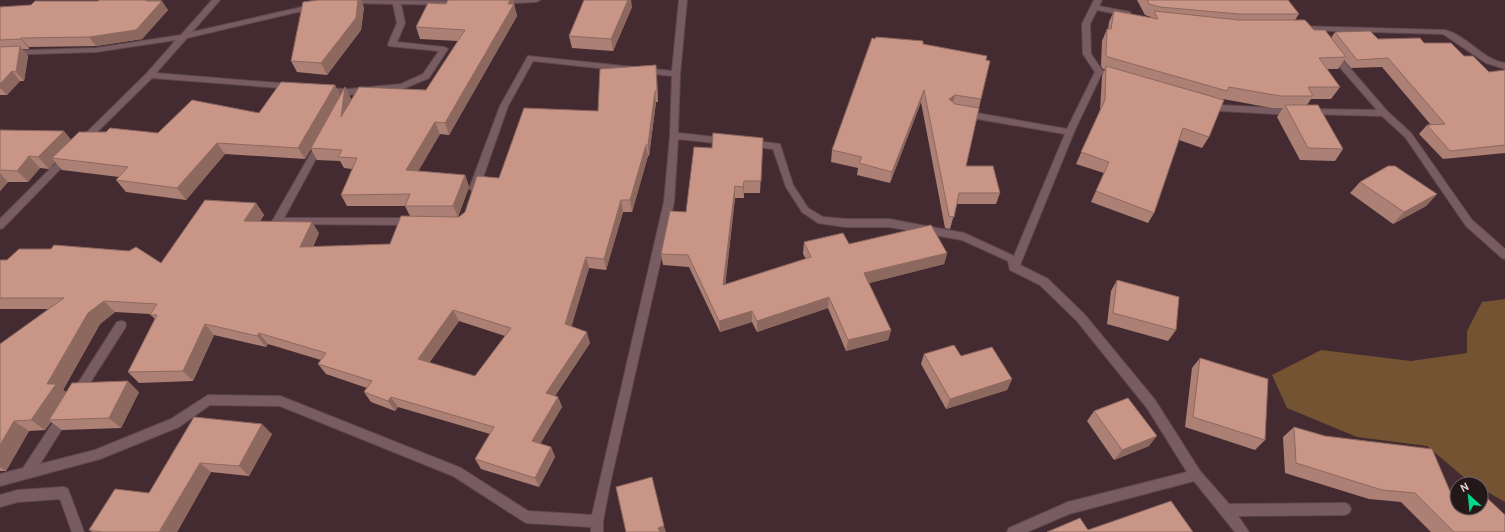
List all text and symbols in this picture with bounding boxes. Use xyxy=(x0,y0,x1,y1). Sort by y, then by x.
north arrow xyxy=(1449,476,1489,516)
text: N xyxy=(1458,479,1471,495)

